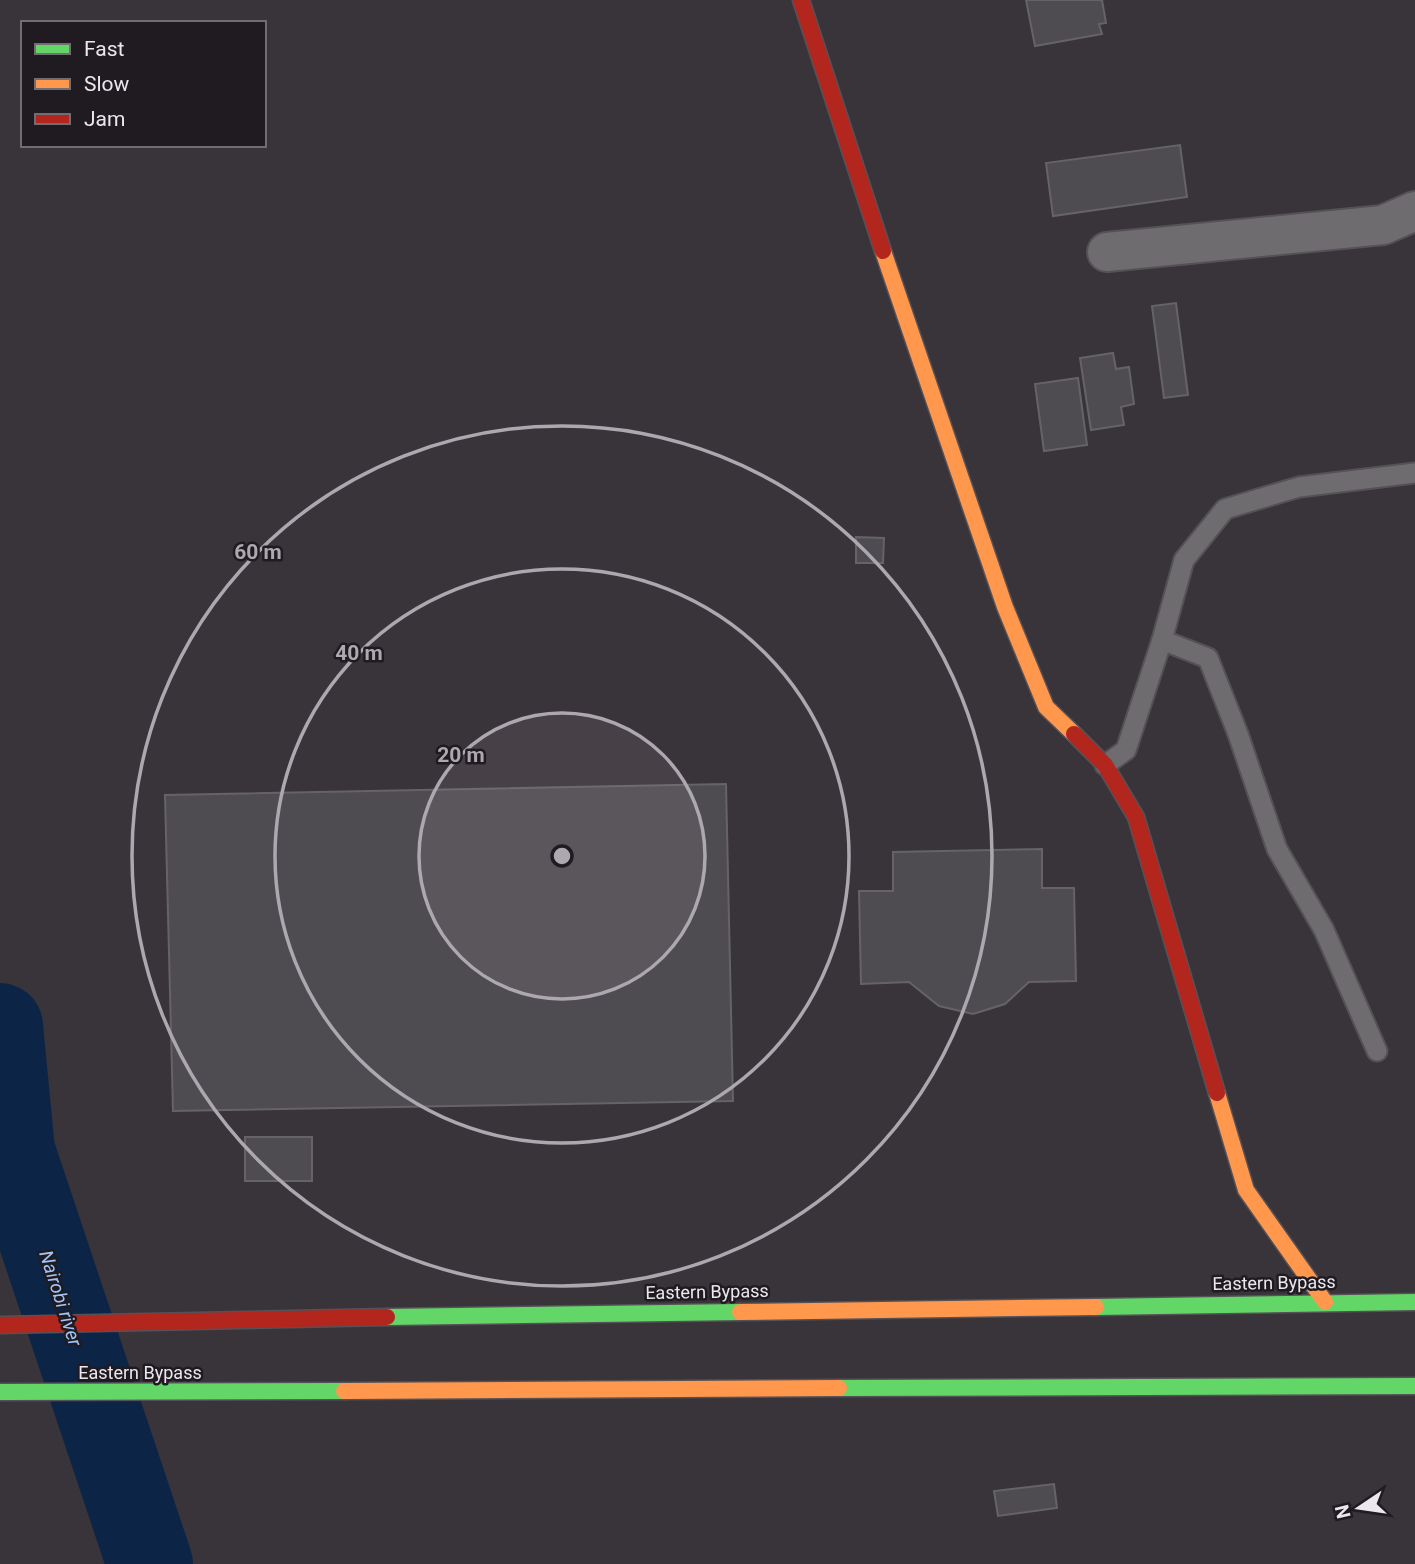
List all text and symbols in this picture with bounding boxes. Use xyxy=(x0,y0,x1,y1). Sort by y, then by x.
legend xyxy=(21,21,266,147)
text: Fast xyxy=(84,37,125,61)
text: Slow xyxy=(84,72,130,96)
text: Jam xyxy=(84,107,125,131)
text: 60 m xyxy=(234,540,282,564)
text: 40 m xyxy=(335,641,383,665)
text: 20 m xyxy=(437,743,485,767)
centre of rings xyxy=(550,844,574,868)
water label: Nairobi river xyxy=(34,1247,87,1350)
street label: Eastern Bypass xyxy=(1212,1271,1336,1294)
street label: Eastern Bypass xyxy=(645,1280,769,1303)
street label: Eastern Bypass xyxy=(78,1362,202,1383)
north arrow xyxy=(1324,1473,1394,1543)
text: N xyxy=(1330,1503,1356,1521)

